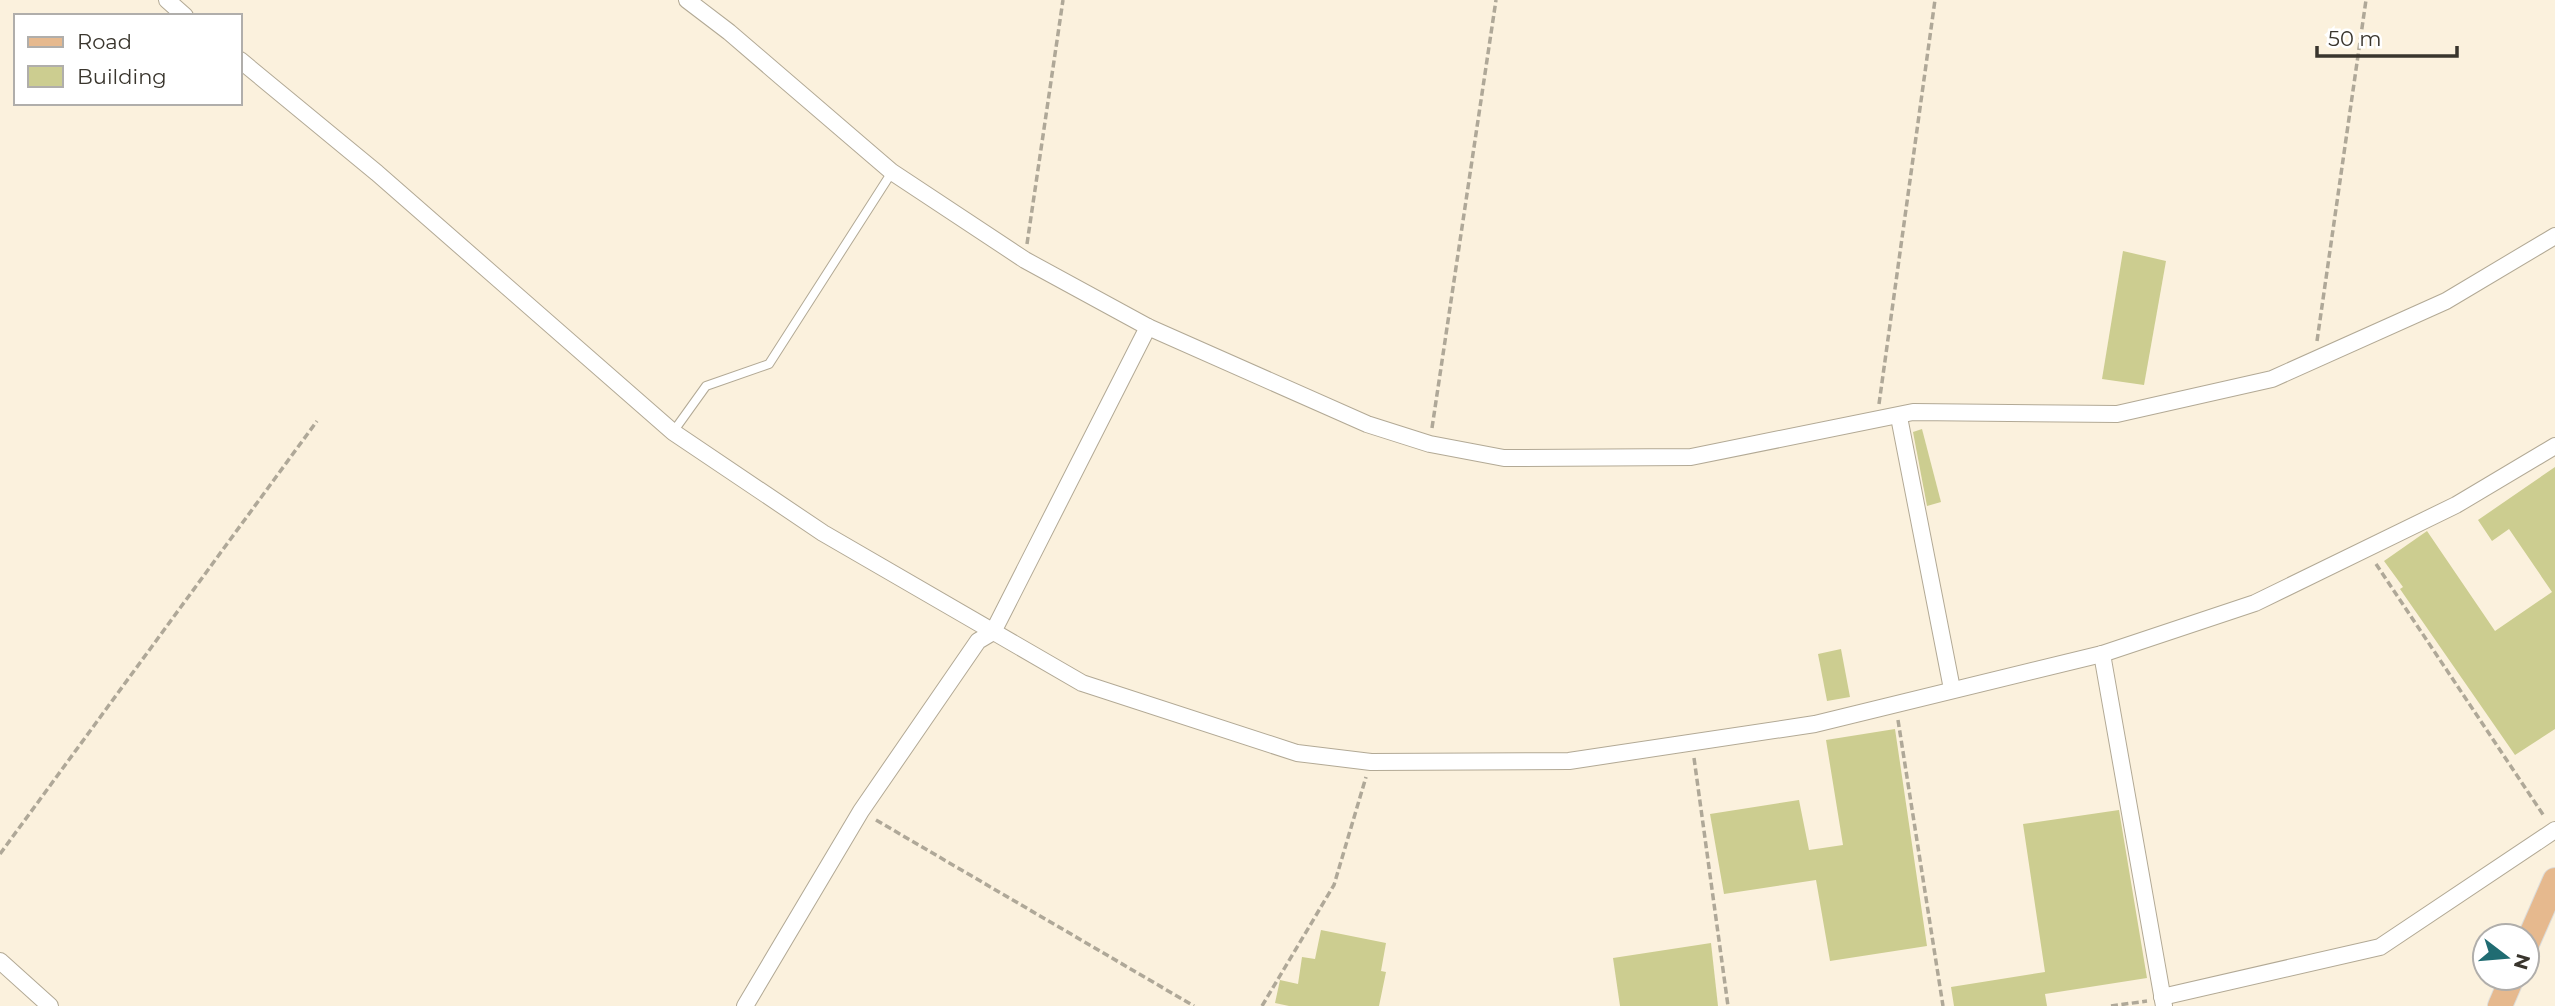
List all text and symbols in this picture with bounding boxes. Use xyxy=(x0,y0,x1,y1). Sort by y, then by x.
legend xyxy=(14,14,242,105)
scale bar xyxy=(2317,14,2457,58)
text: 50 m xyxy=(2328,26,2382,51)
text: Road xyxy=(77,29,132,54)
text: Building xyxy=(77,64,167,89)
north arrow xyxy=(2471,922,2541,992)
text: N xyxy=(2509,951,2535,972)

